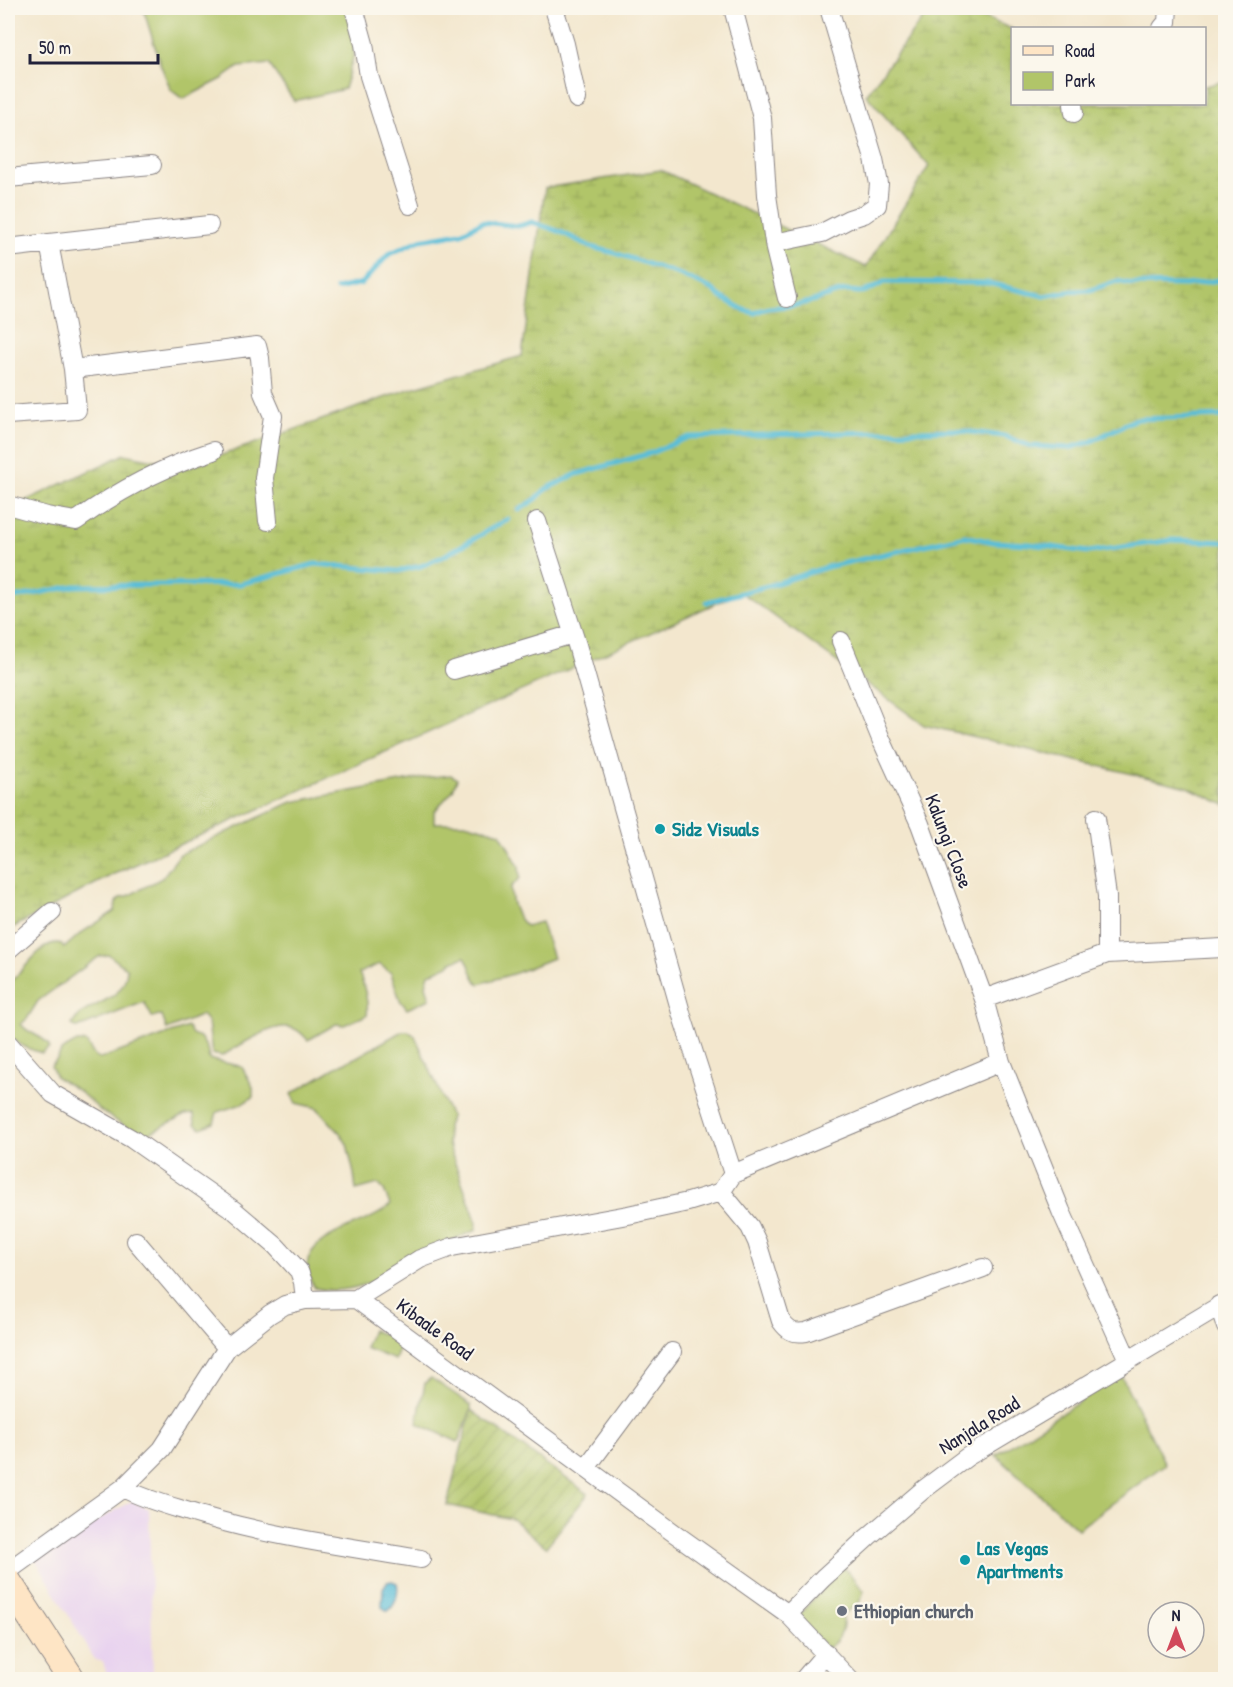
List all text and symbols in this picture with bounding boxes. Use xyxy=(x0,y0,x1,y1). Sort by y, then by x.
scale bar xyxy=(30,27,158,65)
legend xyxy=(1011,27,1206,105)
text: 50 m xyxy=(39,35,71,60)
text: Road xyxy=(1065,38,1095,63)
text: Park xyxy=(1065,68,1096,93)
street label: Kalungi Close xyxy=(919,790,980,892)
place label: Sidz Visuals xyxy=(672,815,759,842)
marker: Sidz Visuals xyxy=(653,822,667,836)
street label: Kibaale Road xyxy=(391,1291,480,1366)
street label: Nanjala Road xyxy=(933,1389,1024,1460)
place label: Las Vegas Apartments xyxy=(977,1534,1063,1585)
marker: Las Vegas Apartments xyxy=(958,1553,972,1567)
place label: Ethiopian church xyxy=(854,1597,974,1625)
north arrow xyxy=(1146,1600,1206,1660)
marker: Ethiopian church xyxy=(835,1604,849,1618)
text: N xyxy=(1172,1604,1181,1626)

